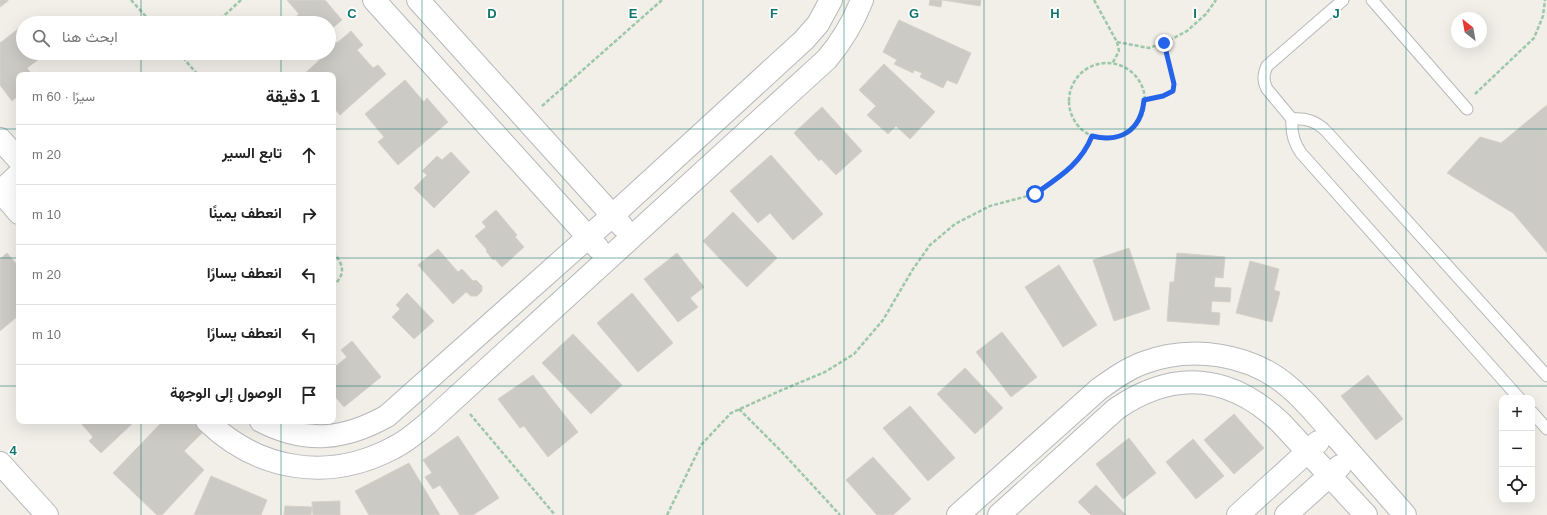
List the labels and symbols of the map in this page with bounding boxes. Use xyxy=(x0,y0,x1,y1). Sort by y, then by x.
text: C xyxy=(347,6,357,21)
text: D xyxy=(487,6,497,21)
text: E xyxy=(629,6,638,21)
text: F xyxy=(770,6,778,21)
text: G xyxy=(909,6,919,21)
text: H xyxy=(1050,6,1060,21)
text: I xyxy=(1193,6,1197,21)
text: J xyxy=(1332,6,1340,21)
north arrow xyxy=(1451,12,1487,48)
route end xyxy=(1155,34,1173,52)
route start xyxy=(1026,185,1044,203)
text: 4 xyxy=(9,443,17,458)

